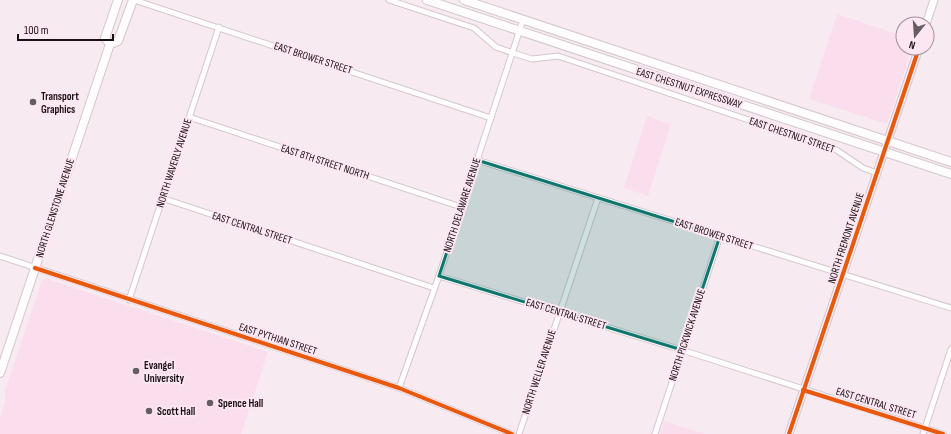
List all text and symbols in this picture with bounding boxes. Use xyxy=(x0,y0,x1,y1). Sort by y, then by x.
scale bar xyxy=(18,16,113,42)
north arrow xyxy=(895,16,935,56)
text: 100 m xyxy=(24,23,49,38)
text: N xyxy=(907,38,917,52)
street label: EAST BROWER STREET xyxy=(272,39,354,77)
street label: EAST CHESTNUT EXPRESSWAY xyxy=(635,65,744,111)
place label: Transport Graphics xyxy=(41,90,79,116)
marker: Transport Graphics xyxy=(28,97,38,107)
street label: EAST CHESTNUT STREET xyxy=(748,114,837,156)
street label: NORTH WAVERLY AVENUE xyxy=(153,117,195,209)
street label: EAST 8TH STREET NORTH xyxy=(279,142,371,182)
street label: NORTH DELAWARE AVENUE xyxy=(441,156,483,254)
street label: NORTH GLENSTONE AVENUE xyxy=(33,157,77,259)
street label: NORTH FREMONT AVENUE xyxy=(825,191,867,285)
street label: EAST CENTRAL STREET xyxy=(210,209,294,247)
street label: EAST BROWER STREET xyxy=(673,215,755,253)
street label: NORTH PICKWICK AVENUE xyxy=(666,287,708,383)
street label: EAST CENTRAL STREET xyxy=(524,296,608,333)
street label: EAST PYTHIAN STREET xyxy=(237,320,319,358)
street label: NORTH WELLER AVENUE xyxy=(519,328,559,416)
place label: Evangel University xyxy=(144,359,185,385)
marker: Evangel University xyxy=(131,366,141,376)
street label: EAST CENTRAL STREET xyxy=(834,385,918,422)
place label: Spence Hall xyxy=(218,397,263,410)
marker: Spence Hall xyxy=(205,398,215,408)
place label: Scott Hall xyxy=(157,405,195,418)
marker: Scott Hall xyxy=(144,406,154,416)

